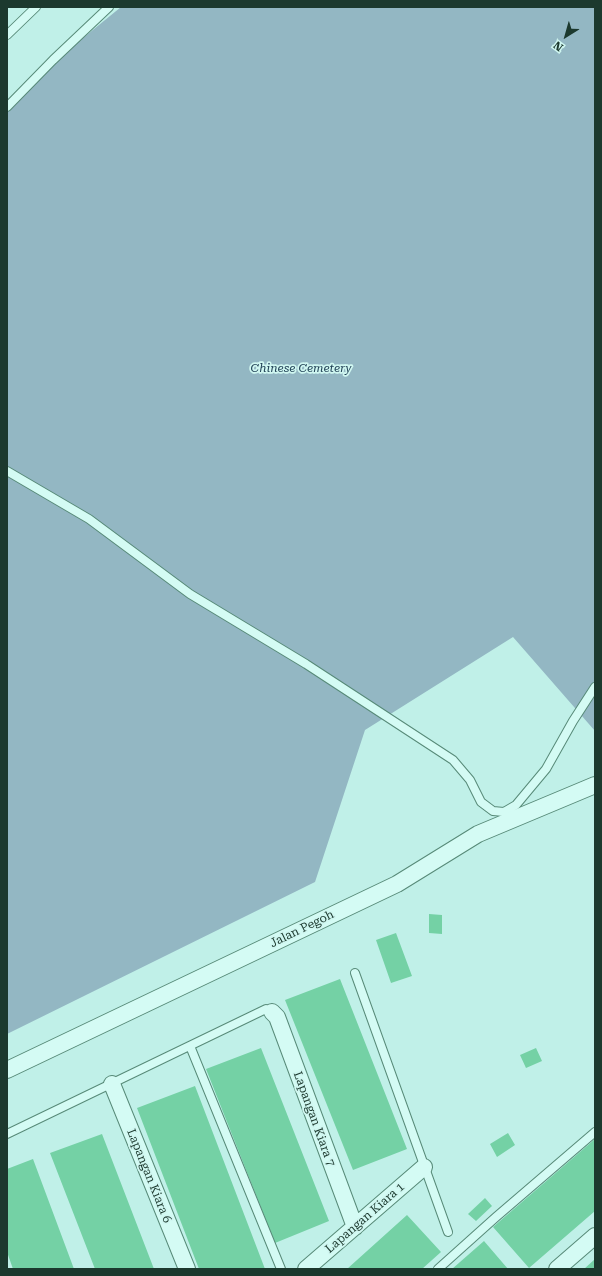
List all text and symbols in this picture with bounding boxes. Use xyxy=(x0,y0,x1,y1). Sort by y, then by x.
north arrow xyxy=(546,16,586,56)
text: N xyxy=(551,38,566,54)
park label: Chinese Cemetery xyxy=(251,361,351,375)
street label: Jalan Pegoh xyxy=(268,907,336,951)
street label: Lapangan Kiara 7 xyxy=(290,1070,338,1168)
street label: Lapangan Kiara 6 xyxy=(124,1127,174,1225)
street label: Lapangan Kiara 1 xyxy=(323,1180,407,1256)

